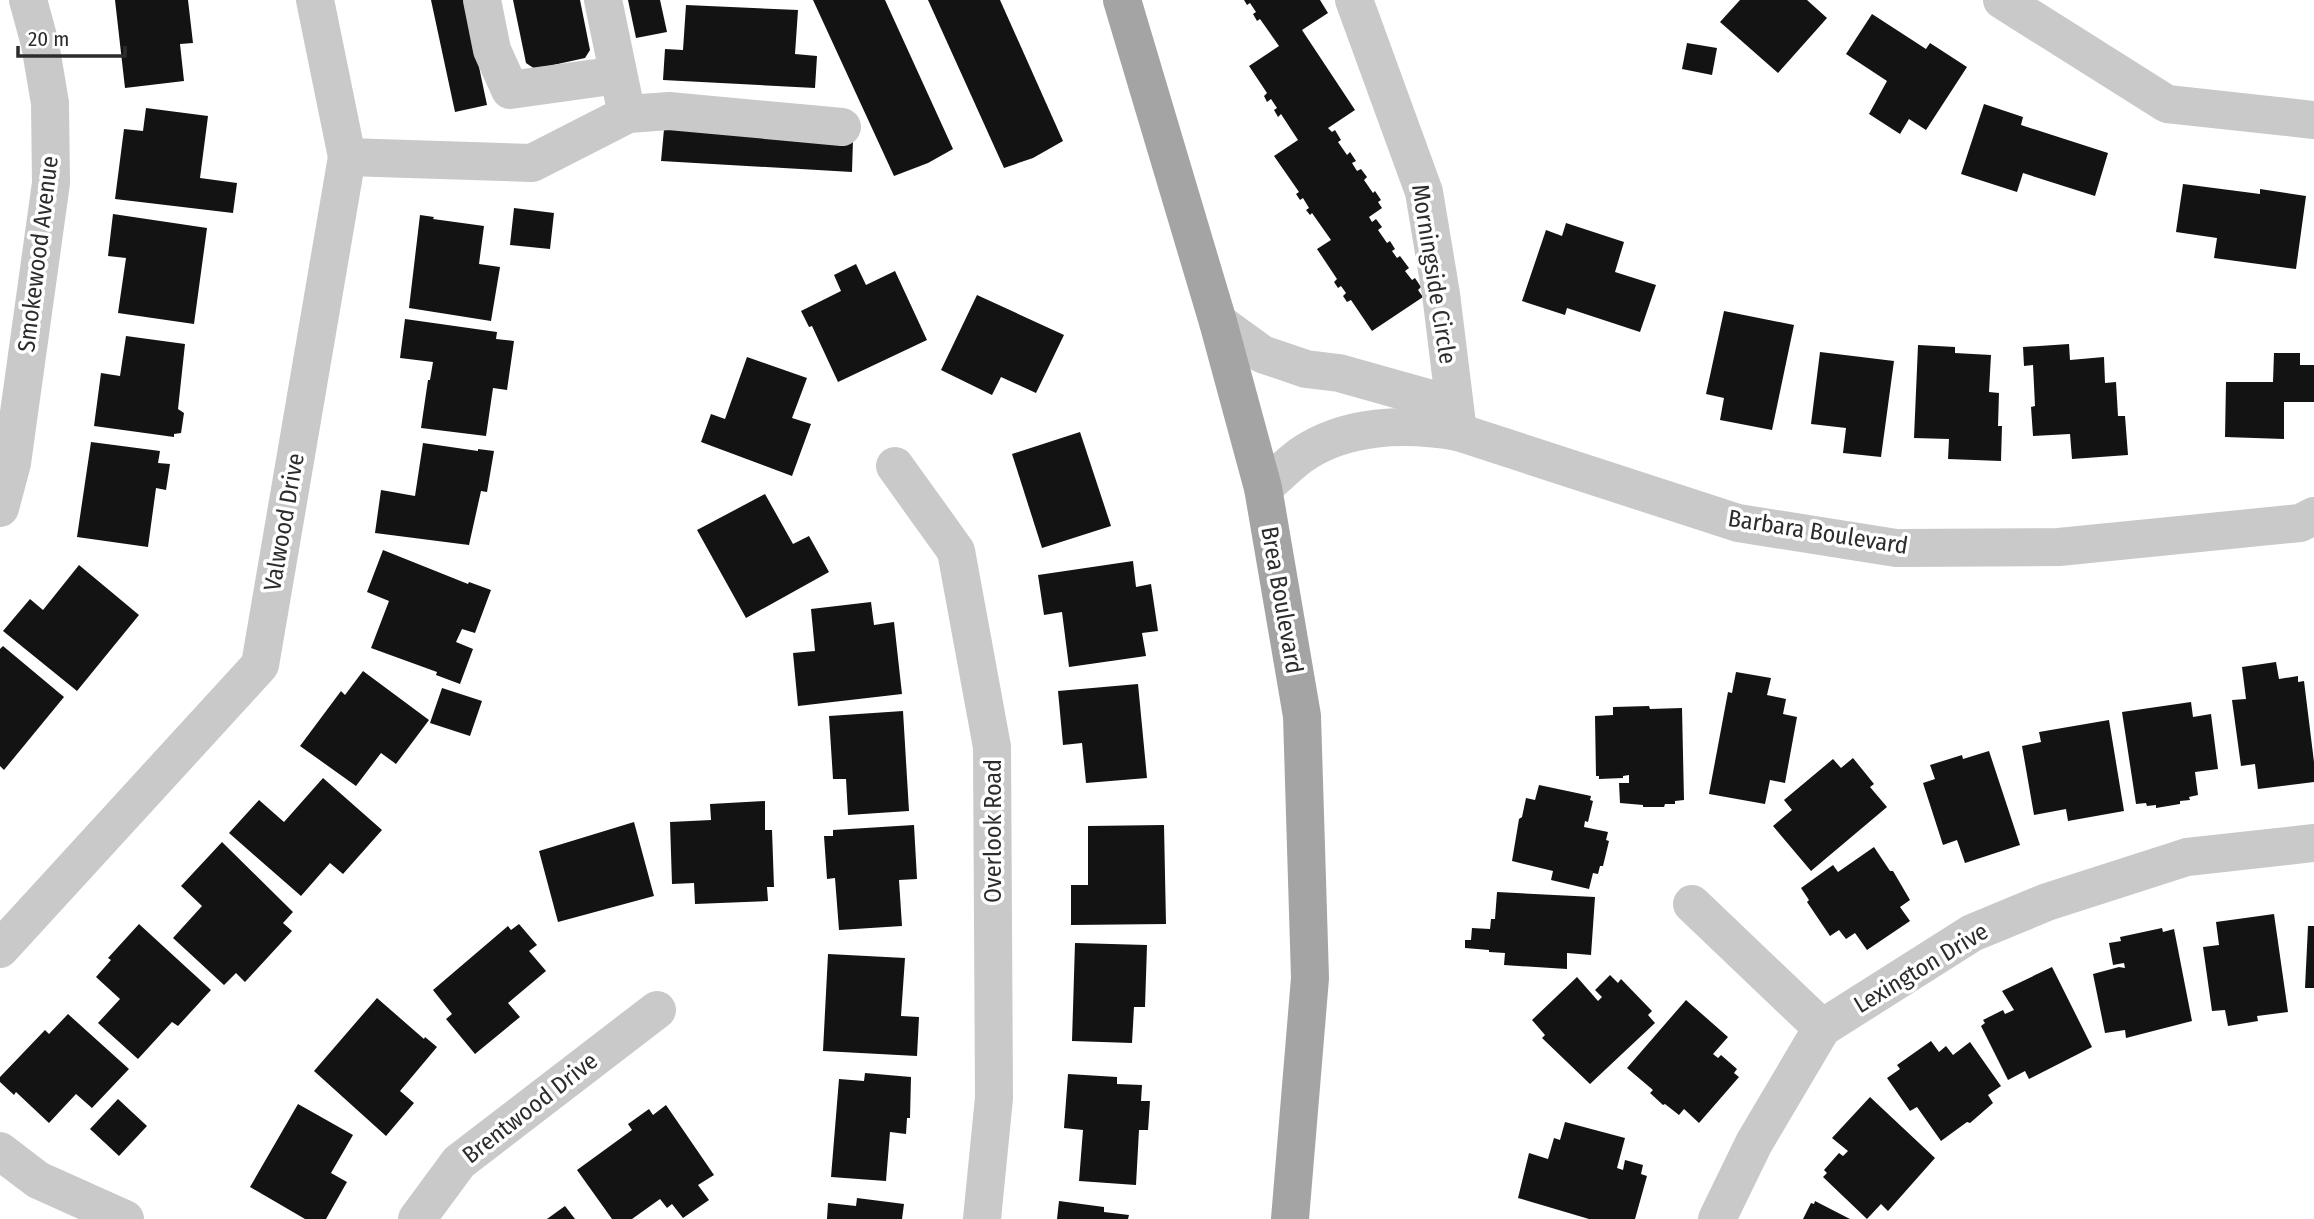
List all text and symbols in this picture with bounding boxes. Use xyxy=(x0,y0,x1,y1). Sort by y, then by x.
scale bar xyxy=(18,14,124,58)
text: 20 m xyxy=(28,26,69,52)
street label: Smokewood Avenue xyxy=(12,154,64,354)
street label: Morningside Circle xyxy=(1406,182,1462,366)
street label: Valwood Drive xyxy=(258,451,310,593)
street label: Barbara Boulevard xyxy=(1726,504,1910,560)
street label: Brea Boulevard xyxy=(1255,524,1309,676)
street label: Overlook Road xyxy=(979,759,1007,903)
street label: Lexington Drive xyxy=(1849,917,1993,1019)
street label: Brentwood Drive xyxy=(457,1047,603,1169)

